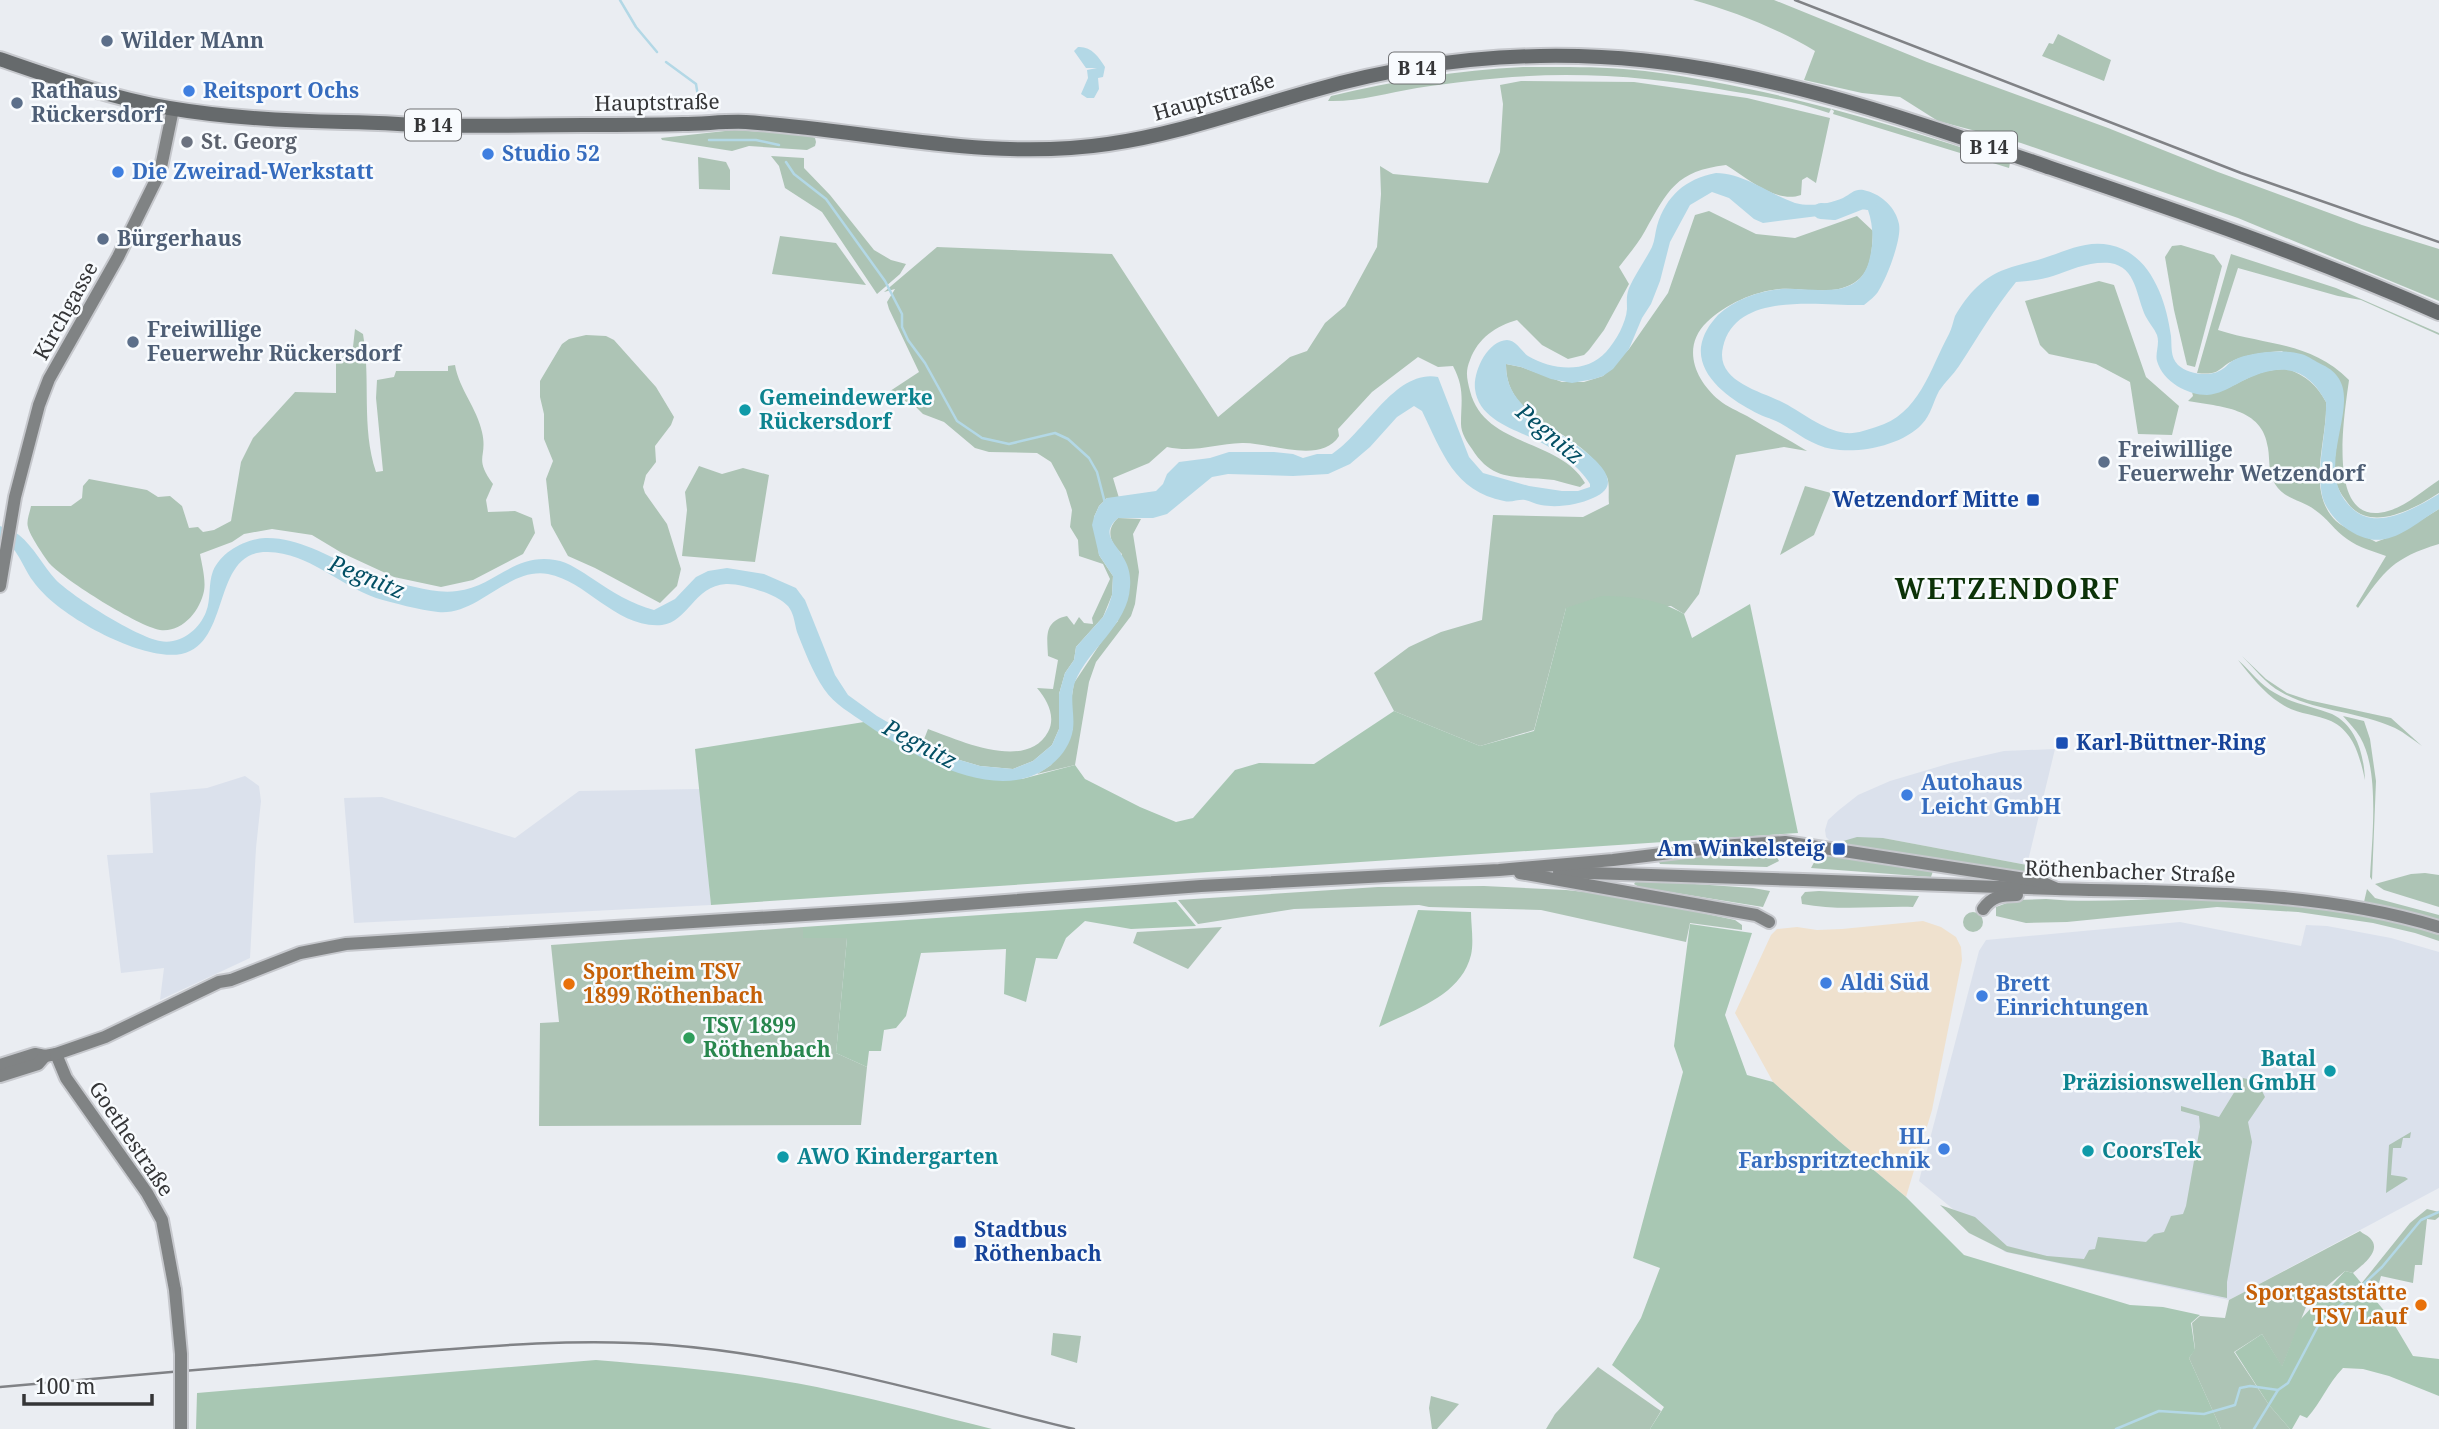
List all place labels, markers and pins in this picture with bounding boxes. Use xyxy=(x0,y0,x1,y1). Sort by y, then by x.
place label: Wilder MAnn xyxy=(121,26,264,54)
marker: Wilder MAnn xyxy=(99,33,115,49)
place label: Rathaus Rückersdorf xyxy=(31,76,166,128)
place label: Reitsport Ochs xyxy=(203,76,359,104)
marker: Reitsport Ochs xyxy=(181,83,197,99)
marker: Rathaus Rückersdorf xyxy=(9,95,25,111)
place label: St. Georg xyxy=(201,127,297,155)
marker: St. Georg xyxy=(179,134,195,150)
place label: Studio 52 xyxy=(502,139,600,167)
marker: Studio 52 xyxy=(480,146,496,162)
place label: Die Zweirad-Werkstatt xyxy=(132,157,374,185)
marker: Die Zweirad-Werkstatt xyxy=(110,164,126,180)
place label: Bürgerhaus xyxy=(117,224,242,252)
marker: Bürgerhaus xyxy=(95,231,111,247)
place label: Freiwillige Feuerwehr Rückersdorf xyxy=(147,315,403,367)
marker: Freiwillige Feuerwehr Rückersdorf xyxy=(125,334,141,350)
place label: Gemeindewerke Rückersdorf xyxy=(759,383,933,435)
marker: Gemeindewerke Rückersdorf xyxy=(737,402,753,418)
place label: Freiwillige Feuerwehr Wetzendorf xyxy=(2118,435,2367,487)
marker: Freiwillige Feuerwehr Wetzendorf xyxy=(2096,454,2112,470)
place label: Wetzendorf Mitte xyxy=(1832,485,2019,513)
marker: Wetzendorf Mitte xyxy=(2025,492,2041,508)
place label: Karl-Büttner-Ring xyxy=(2076,728,2266,756)
marker: Karl-Büttner-Ring xyxy=(2054,735,2070,751)
place label: Autohaus Leicht GmbH xyxy=(1921,768,2061,820)
marker: Autohaus Leicht GmbH xyxy=(1899,787,1915,803)
place label: Am Winkelsteig xyxy=(1657,834,1825,862)
marker: Am Winkelsteig xyxy=(1831,841,1847,857)
place label: Sportheim TSV 1899 Röthenbach xyxy=(583,957,764,1009)
place label: Aldi Süd xyxy=(1840,968,1930,996)
place label: Brett Einrichtungen xyxy=(1996,969,2149,1021)
marker: Aldi Süd xyxy=(1818,975,1834,991)
marker: Sportheim TSV 1899 Röthenbach xyxy=(561,976,577,992)
marker: Brett Einrichtungen xyxy=(1974,988,1990,1004)
place label: TSV 1899 Röthenbach xyxy=(703,1011,831,1063)
marker: TSV 1899 Röthenbach xyxy=(681,1030,697,1046)
place label: Batal Präzisionswellen GmbH xyxy=(2062,1044,2317,1096)
marker: Batal Präzisionswellen GmbH xyxy=(2322,1063,2338,1079)
place label: HL Farbspritztechnik xyxy=(1739,1122,1931,1174)
place label: CoorsTek xyxy=(2102,1136,2202,1164)
marker: HL Farbspritztechnik xyxy=(1936,1141,1952,1157)
place label: AWO Kindergarten xyxy=(797,1142,999,1170)
marker: CoorsTek xyxy=(2080,1143,2096,1159)
marker: AWO Kindergarten xyxy=(775,1149,791,1165)
place label: Stadtbus Röthenbach xyxy=(974,1215,1102,1267)
marker: Stadtbus Röthenbach xyxy=(952,1234,968,1250)
place label: Sportgaststätte TSV Lauf xyxy=(2246,1278,2409,1330)
marker: Sportgaststätte TSV Lauf xyxy=(2413,1297,2429,1313)

